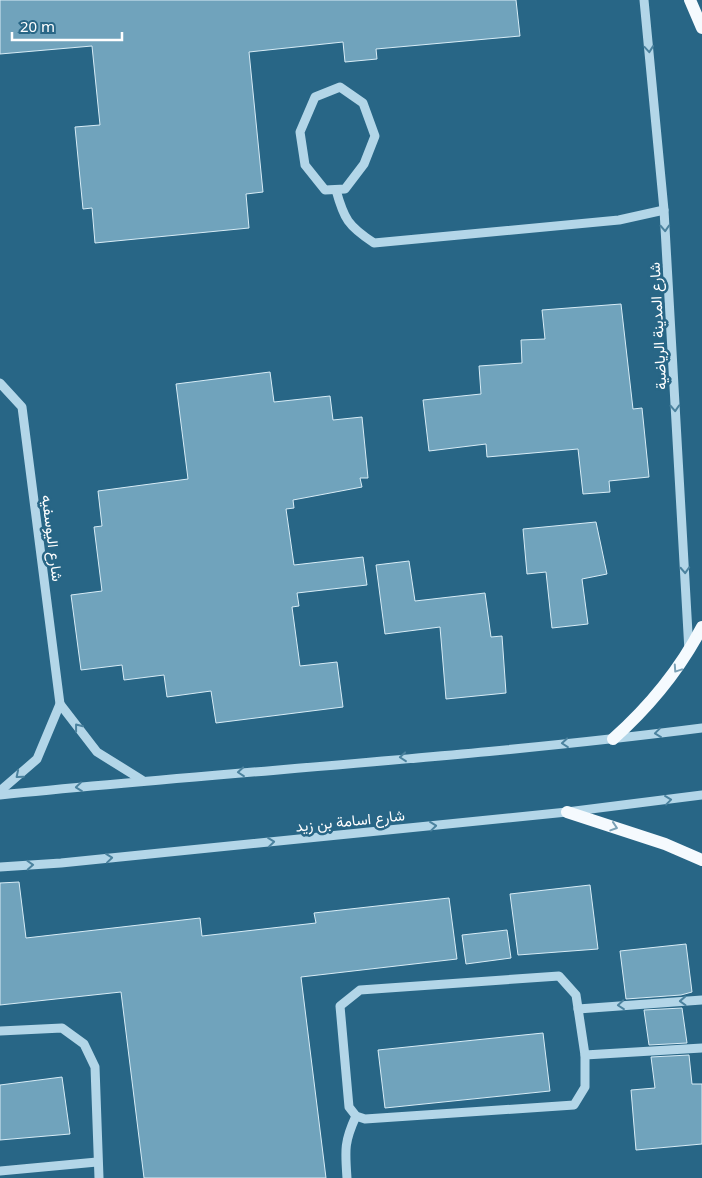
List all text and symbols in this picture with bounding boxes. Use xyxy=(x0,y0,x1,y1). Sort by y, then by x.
scale bar xyxy=(12,10,122,42)
text: 20 m xyxy=(20,16,55,36)
one-way arrow xyxy=(643,45,654,53)
one-way arrow xyxy=(660,224,671,232)
street label: شارع المدينة الرياضية xyxy=(644,261,672,390)
one-way arrow xyxy=(670,404,681,412)
street label: شارع اليوسفيه xyxy=(36,493,68,583)
one-way arrow xyxy=(679,566,690,574)
one-way arrow xyxy=(674,664,684,673)
one-way arrow xyxy=(75,723,84,733)
one-way arrow xyxy=(653,728,662,738)
one-way arrow xyxy=(560,738,568,749)
one-way arrow xyxy=(399,752,407,763)
one-way arrow xyxy=(237,766,245,777)
one-way arrow xyxy=(16,769,25,777)
one-way arrow xyxy=(75,781,83,792)
one-way arrow xyxy=(664,795,672,806)
street label: شارع اسامة بن زيد xyxy=(294,804,406,838)
one-way arrow xyxy=(429,821,437,832)
one-way arrow xyxy=(609,821,617,831)
one-way arrow xyxy=(267,837,275,848)
one-way arrow xyxy=(106,853,114,864)
one-way arrow xyxy=(27,859,35,870)
one-way arrow xyxy=(679,996,687,1006)
one-way arrow xyxy=(617,1000,625,1011)

